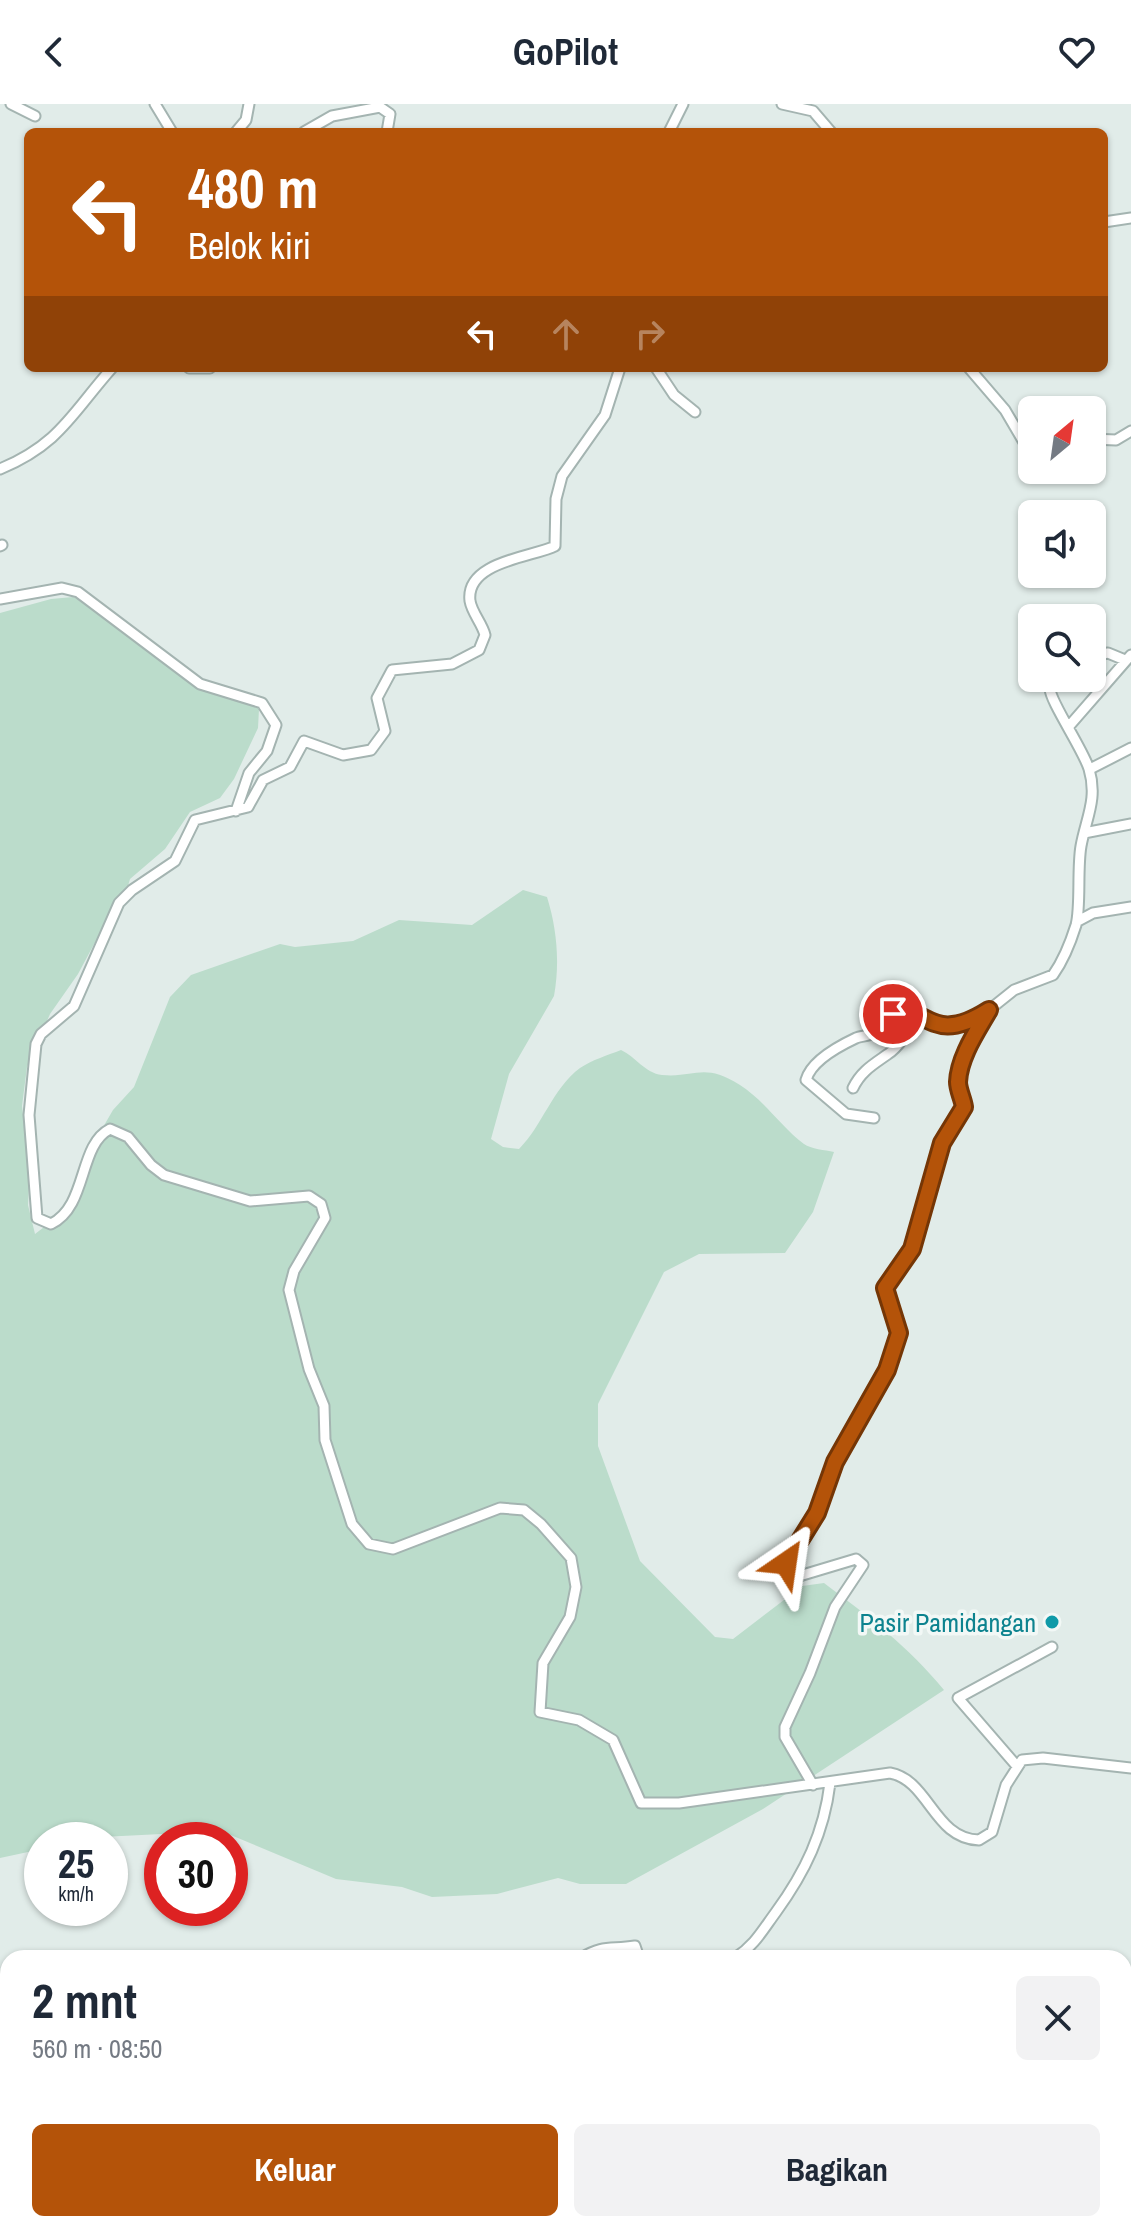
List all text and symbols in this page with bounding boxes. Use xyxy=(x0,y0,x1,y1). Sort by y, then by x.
text: GoPilot xyxy=(513,28,618,76)
icon: back xyxy=(32,30,76,74)
icon: heart xyxy=(1055,30,1099,74)
text: 480 m xyxy=(188,150,318,225)
icon: left xyxy=(56,160,160,264)
text: Belok kiri xyxy=(188,222,311,270)
icon: left xyxy=(460,312,504,356)
icon: ahead xyxy=(544,312,588,356)
icon: right xyxy=(628,312,672,356)
north arrow xyxy=(1018,396,1106,484)
map controls xyxy=(1018,396,1106,692)
button: sound xyxy=(1018,500,1106,588)
button: search xyxy=(1018,604,1106,692)
pin xyxy=(859,980,927,1048)
icon: arrive xyxy=(871,992,915,1036)
position arrow xyxy=(744,1521,828,1605)
place label: Pasir Pamidangan xyxy=(859,1605,1036,1640)
marker: Pasir Pamidangan xyxy=(1043,1613,1061,1631)
speed limit sign: 30 xyxy=(144,1822,248,1926)
text: 25 xyxy=(58,1837,94,1890)
text: km/h xyxy=(58,1880,94,1907)
text: 2 mnt xyxy=(32,1968,137,2033)
button: close xyxy=(1016,1976,1100,2060)
text: 560 m · 08:50 xyxy=(32,2031,162,2066)
button: Keluar xyxy=(32,2124,558,2216)
button: Bagikan xyxy=(574,2124,1100,2216)

